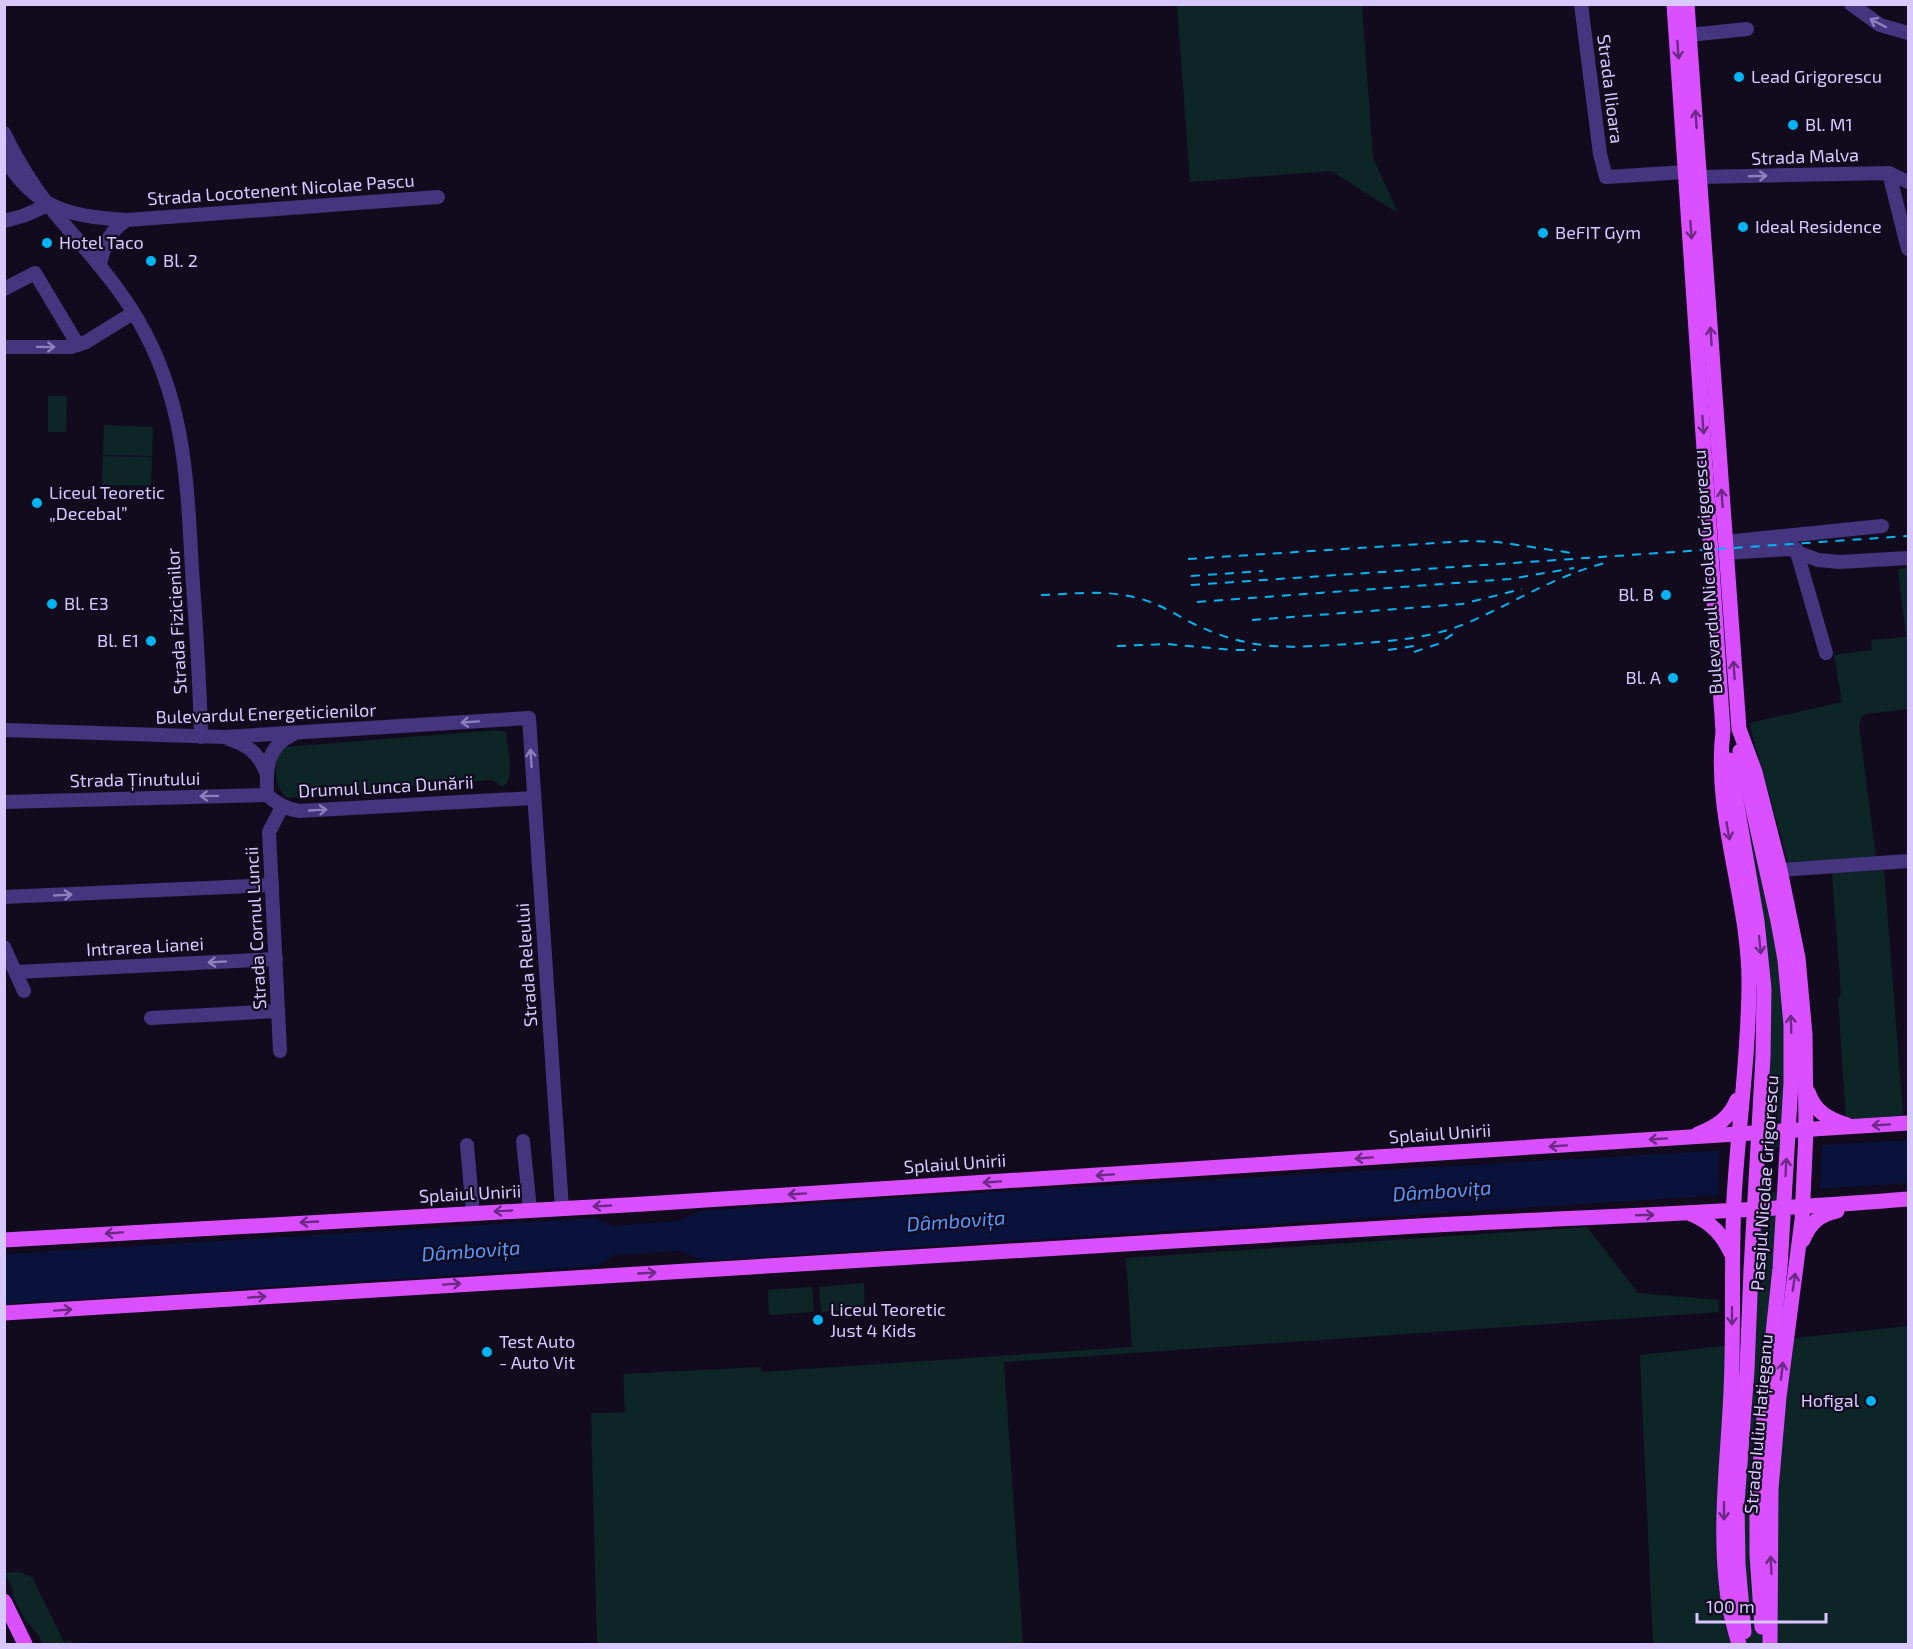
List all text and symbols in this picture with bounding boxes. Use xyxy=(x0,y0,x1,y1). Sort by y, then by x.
one-way arrow xyxy=(1869,16,1887,28)
street label: Strada Ilioara xyxy=(1593,33,1629,145)
one-way arrow xyxy=(1673,39,1684,59)
place label: Lead Grigorescu xyxy=(1751,65,1882,87)
marker: Lead Grigorescu xyxy=(1732,70,1746,84)
one-way arrow xyxy=(1690,109,1701,129)
place label: Bl. M1 xyxy=(1805,113,1853,135)
marker: Bl. M1 xyxy=(1786,118,1800,132)
street label: Strada Malva xyxy=(1751,143,1859,169)
street label: Strada Locotenent Nicolae Pascu xyxy=(146,169,415,209)
one-way arrow xyxy=(1748,171,1768,182)
place label: Ideal Residence xyxy=(1755,215,1882,237)
one-way arrow xyxy=(1685,220,1696,240)
marker: Ideal Residence xyxy=(1736,220,1750,234)
place label: BeFIT Gym xyxy=(1555,221,1641,243)
marker: BeFIT Gym xyxy=(1536,226,1550,240)
place label: Hotel Taco xyxy=(59,231,144,253)
marker: Hotel Taco xyxy=(40,236,54,250)
place label: Bl. 2 xyxy=(163,249,198,271)
marker: Bl. 2 xyxy=(144,254,158,268)
one-way arrow xyxy=(1706,326,1717,346)
one-way arrow xyxy=(35,342,55,353)
one-way arrow xyxy=(1698,415,1709,434)
street label: Bulevardul Nicolae Grigorescu xyxy=(1687,449,1727,695)
place label: Liceul Teoretic „Decebal” xyxy=(49,481,165,524)
one-way arrow xyxy=(1716,489,1727,509)
marker: Liceul Teoretic „Decebal” xyxy=(30,496,44,510)
street label: Strada Fizicienilor xyxy=(161,547,191,695)
place label: Bl. B xyxy=(1618,583,1654,605)
marker: Bl. B xyxy=(1659,588,1673,602)
place label: Bl. E3 xyxy=(64,592,109,614)
marker: Bl. E3 xyxy=(45,597,59,611)
place label: Bl. E1 xyxy=(97,629,139,651)
marker: Bl. E1 xyxy=(144,634,158,648)
one-way arrow xyxy=(1728,661,1739,681)
place label: Bl. A xyxy=(1626,666,1662,688)
marker: Bl. A xyxy=(1666,671,1680,685)
street label: Bulevardul Energeticienilor xyxy=(155,698,377,728)
one-way arrow xyxy=(461,717,481,728)
one-way arrow xyxy=(525,749,536,769)
street label: Strada Ținutului xyxy=(70,767,200,792)
street label: Drumul Lunca Dunării xyxy=(298,770,474,802)
one-way arrow xyxy=(199,791,219,802)
one-way arrow xyxy=(308,804,328,815)
one-way arrow xyxy=(1723,820,1734,840)
street label: Strada Cornul Luncii xyxy=(240,846,270,1010)
one-way arrow xyxy=(52,889,72,900)
street label: Strada Releului xyxy=(511,902,541,1028)
street label: Intrarea Lianei xyxy=(86,932,204,960)
one-way arrow xyxy=(1755,934,1766,954)
one-way arrow xyxy=(208,957,228,968)
one-way arrow xyxy=(1786,1015,1797,1035)
street label: Pasajul Nicolae Grigorescu xyxy=(1745,1074,1783,1291)
street label: Splaiul Unirii xyxy=(1388,1118,1492,1148)
one-way arrow xyxy=(1871,1119,1891,1130)
one-way arrow xyxy=(1649,1134,1669,1145)
one-way arrow xyxy=(1549,1140,1569,1151)
street label: Splaiul Unirii xyxy=(903,1148,1007,1178)
one-way arrow xyxy=(1354,1153,1374,1164)
one-way arrow xyxy=(1781,1158,1792,1178)
one-way arrow xyxy=(1095,1169,1115,1180)
water label: Dâmbovița xyxy=(1392,1175,1492,1207)
one-way arrow xyxy=(982,1176,1002,1187)
street label: Splaiul Unirii xyxy=(418,1179,522,1207)
one-way arrow xyxy=(788,1189,808,1200)
one-way arrow xyxy=(593,1201,613,1212)
water label: Dâmbovița xyxy=(906,1205,1006,1237)
one-way arrow xyxy=(494,1206,514,1217)
one-way arrow xyxy=(1634,1209,1654,1220)
one-way arrow xyxy=(299,1217,319,1228)
one-way arrow xyxy=(104,1228,124,1239)
water label: Dâmbovița xyxy=(421,1235,521,1267)
one-way arrow xyxy=(636,1267,656,1278)
one-way arrow xyxy=(1788,1273,1799,1293)
one-way arrow xyxy=(442,1279,462,1290)
one-way arrow xyxy=(247,1291,267,1302)
place label: Liceul Teoretic Just 4 Kids xyxy=(830,1298,946,1341)
one-way arrow xyxy=(52,1304,72,1315)
one-way arrow xyxy=(1726,1306,1738,1326)
marker: Liceul Teoretic Just 4 Kids xyxy=(811,1313,825,1327)
place label: Test Auto - Auto Vit xyxy=(499,1330,575,1373)
street label: Strada Iuliu Hațieganu xyxy=(1739,1333,1778,1515)
marker: Test Auto - Auto Vit xyxy=(480,1345,494,1359)
one-way arrow xyxy=(1777,1361,1788,1381)
place label: Hofigal xyxy=(1801,1389,1860,1411)
marker: Hofigal xyxy=(1864,1394,1878,1408)
one-way arrow xyxy=(1718,1501,1730,1521)
one-way arrow xyxy=(1765,1556,1776,1576)
scale bar xyxy=(1697,1586,1826,1624)
text: 100 m xyxy=(1706,1595,1755,1617)

